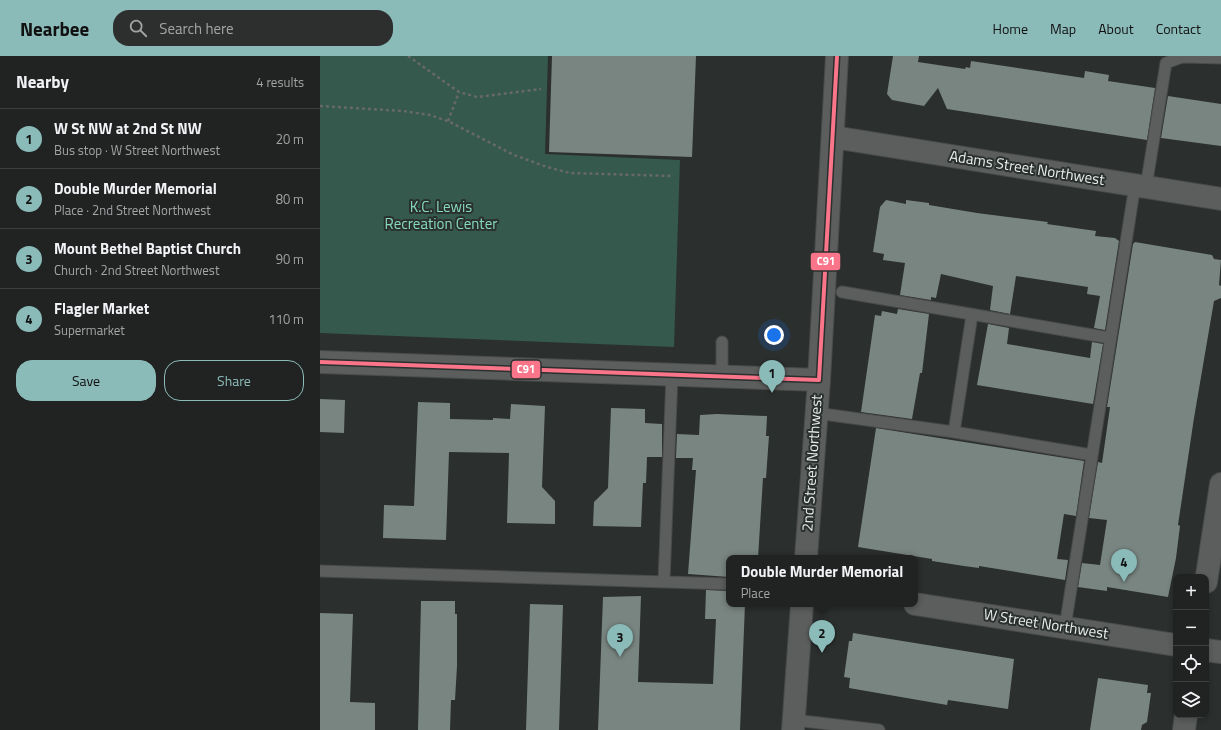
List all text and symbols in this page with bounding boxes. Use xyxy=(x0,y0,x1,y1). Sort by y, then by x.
search box xyxy=(113,10,393,46)
text: Nearbee xyxy=(20,14,89,43)
icon: search xyxy=(127,17,149,39)
text: Search here xyxy=(159,17,234,40)
text: Home xyxy=(993,18,1028,39)
text: Map xyxy=(1050,18,1076,39)
text: About xyxy=(1098,18,1134,39)
text: Contact xyxy=(1156,18,1201,39)
text: Nearby xyxy=(16,69,69,95)
text: 4 results xyxy=(256,72,304,92)
text: W St NW at 2nd St NW xyxy=(54,117,202,140)
text: 1 xyxy=(25,129,33,149)
text: 20 m xyxy=(276,129,304,149)
text: Bus stop · W Street Northwest xyxy=(54,140,220,160)
street label: Adams Street Northwest xyxy=(948,144,1107,191)
text: Double Murder Memorial xyxy=(54,177,217,200)
text: 2 xyxy=(25,189,33,209)
text: 80 m xyxy=(276,189,304,209)
park label: K.C. Lewis Recreation Center xyxy=(385,195,497,235)
text: Place · 2nd Street Northwest xyxy=(54,200,211,220)
text: Mount Bethel Baptist Church xyxy=(54,237,241,260)
text: 3 xyxy=(25,249,33,269)
text: 90 m xyxy=(276,249,304,269)
line badge: C91 xyxy=(810,252,841,271)
text: C91 xyxy=(817,253,835,269)
text: Church · 2nd Street Northwest xyxy=(54,260,219,280)
text: Flagler Market xyxy=(54,297,149,320)
text: 4 xyxy=(25,309,33,329)
text: 110 m xyxy=(268,309,304,329)
text: Supermarket xyxy=(54,320,125,340)
your location xyxy=(764,325,784,345)
button: Save xyxy=(16,360,156,401)
button: Share xyxy=(164,360,304,401)
line badge: C91 xyxy=(511,360,541,379)
pin: 1 xyxy=(759,360,785,393)
text: C91 xyxy=(517,361,535,377)
street label: 2nd Street Northwest xyxy=(795,393,828,532)
pin: 4 xyxy=(1111,549,1137,582)
popup xyxy=(726,555,918,607)
text: Double Murder Memorial xyxy=(741,560,903,583)
map controls xyxy=(1173,574,1209,718)
button: + xyxy=(1173,574,1209,610)
text: Place xyxy=(741,583,770,603)
street label: W Street Northwest xyxy=(982,602,1111,645)
button: − xyxy=(1173,610,1209,646)
pin: 2 xyxy=(809,620,835,653)
pin: 3 xyxy=(607,624,633,657)
button: locate xyxy=(1173,646,1209,682)
button: layers xyxy=(1173,682,1209,718)

